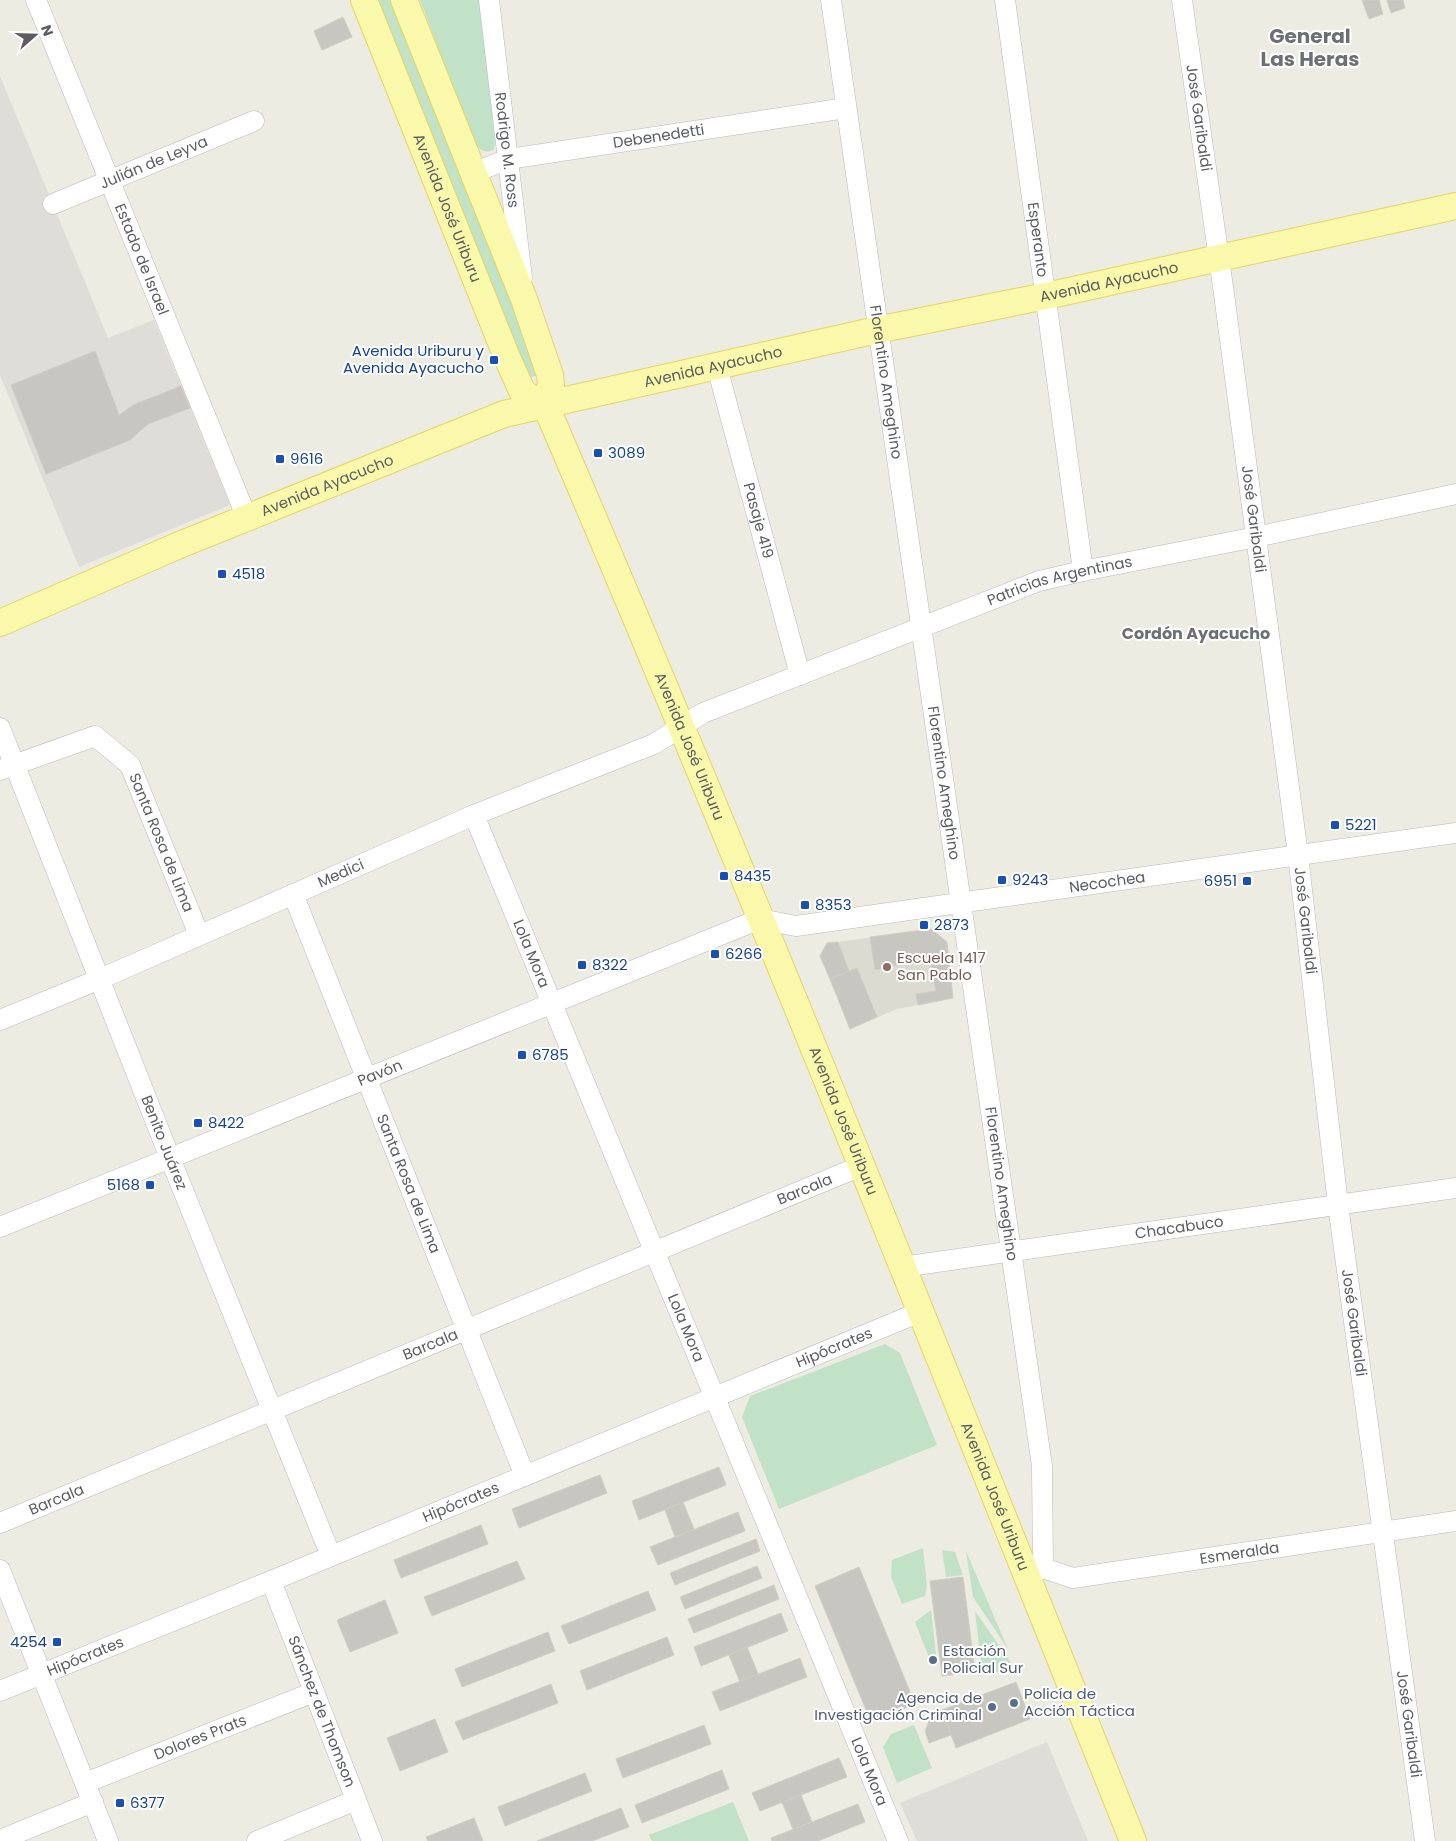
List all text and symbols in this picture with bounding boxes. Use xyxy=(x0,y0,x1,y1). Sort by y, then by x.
north arrow xyxy=(10,10,60,60)
text: N xyxy=(36,22,58,39)
district label: General Las Heras xyxy=(1261,22,1359,73)
street label: José Garibaldi xyxy=(1181,63,1217,173)
street label: Rodrigo M. Ross xyxy=(490,91,525,209)
street label: Debenedetti xyxy=(611,119,706,153)
street label: Julián de Leyva xyxy=(96,130,211,194)
street label: Avenida José Uriburu xyxy=(408,130,487,285)
street label: Estado de Israel xyxy=(110,200,174,318)
street label: Esperanto xyxy=(1023,201,1054,278)
street label: Avenida Ayacucho xyxy=(1038,256,1180,307)
street label: Florentino Ameghino xyxy=(865,304,908,460)
place label: Avenida Uriburu y Avenida Ayacucho xyxy=(343,340,485,378)
street label: Avenida Ayacucho xyxy=(642,341,784,392)
marker: Avenida Uriburu y Avenida Ayacucho xyxy=(488,354,500,366)
place label: 3089 xyxy=(608,442,645,463)
marker: 3089 xyxy=(592,447,604,459)
place label: 9616 xyxy=(290,448,323,469)
street label: Avenida Ayacucho xyxy=(258,449,396,521)
marker: 9616 xyxy=(274,453,286,465)
street label: José Garibaldi xyxy=(1237,464,1272,574)
street label: Pasaje 419 xyxy=(739,480,779,561)
street label: Patricias Argentinas xyxy=(984,551,1134,610)
place label: 4518 xyxy=(232,563,265,584)
marker: 4518 xyxy=(216,568,228,580)
district label: Cordón Ayacucho xyxy=(1122,622,1270,645)
street label: Avenida José Uriburu xyxy=(650,669,730,823)
street label: Florentino Ameghino xyxy=(923,704,966,861)
street label: Santa Rosa de Lima xyxy=(124,770,200,915)
place label: 5221 xyxy=(1345,814,1376,835)
marker: 5221 xyxy=(1329,819,1341,831)
street label: Medici xyxy=(314,854,367,892)
place label: 8435 xyxy=(734,865,771,886)
street label: Necochea xyxy=(1068,866,1147,897)
street label: José Garibaldi xyxy=(1289,866,1323,975)
place label: 9243 xyxy=(1012,869,1048,890)
marker: 8435 xyxy=(718,870,730,882)
place label: 6951 xyxy=(1204,870,1237,891)
marker: 9243 xyxy=(996,874,1008,886)
marker: 6951 xyxy=(1241,875,1253,887)
place label: 8353 xyxy=(815,894,852,915)
marker: 8353 xyxy=(799,899,811,911)
place label: 2873 xyxy=(934,914,969,935)
street label: Lola Mora xyxy=(508,916,555,991)
marker: 2873 xyxy=(918,919,930,931)
place label: 6266 xyxy=(725,943,762,964)
place label: Escuela 1417 San Pablo xyxy=(897,947,986,985)
marker: 6266 xyxy=(709,948,721,960)
place label: 8322 xyxy=(592,954,628,975)
marker: 8322 xyxy=(576,959,588,971)
marker: Escuela 1417 San Pablo xyxy=(881,961,893,973)
street label: Avenida José Uriburu xyxy=(804,1043,883,1198)
place label: 6785 xyxy=(532,1044,569,1065)
marker: 6785 xyxy=(516,1049,528,1061)
street label: Pavón xyxy=(354,1054,405,1091)
street label: Benito Juárez xyxy=(136,1092,193,1193)
street label: Florentino Ameghino xyxy=(980,1105,1023,1262)
street label: Santa Rosa de Lima xyxy=(372,1111,446,1256)
place label: 8422 xyxy=(208,1112,244,1133)
marker: 8422 xyxy=(192,1117,204,1129)
street label: Barcala xyxy=(774,1168,835,1210)
place label: 5168 xyxy=(107,1174,140,1195)
marker: 5168 xyxy=(144,1179,156,1191)
street label: Chacabuco xyxy=(1134,1210,1225,1244)
street label: José Garibaldi xyxy=(1337,1268,1372,1377)
street label: Lola Mora xyxy=(663,1290,710,1365)
street label: Hipócrates xyxy=(792,1322,876,1372)
street label: Barcala xyxy=(399,1323,461,1365)
street label: Avenida José Uriburu xyxy=(956,1419,1035,1574)
street label: Hipócrates xyxy=(419,1477,502,1527)
street label: Barcala xyxy=(25,1478,87,1520)
street label: Esmeralda xyxy=(1198,1536,1280,1569)
place label: 4254 xyxy=(10,1631,47,1652)
street label: Hipócrates xyxy=(43,1631,127,1681)
street label: Sánchez de Thomson xyxy=(283,1633,361,1790)
marker: 4254 xyxy=(51,1636,63,1648)
place label: Estación Policial Sur xyxy=(943,1640,1024,1678)
marker: Estación Policial Sur xyxy=(927,1654,939,1666)
street label: José Garibaldi xyxy=(1392,1669,1427,1779)
place label: Policía de Acción Táctica xyxy=(1024,1683,1135,1721)
place label: Agencia de Investigación Criminal xyxy=(814,1687,982,1725)
marker: Policía de Acción Táctica xyxy=(1008,1697,1020,1709)
marker: Agencia de Investigación Criminal xyxy=(986,1701,998,1713)
street label: Dolores Prats xyxy=(151,1709,250,1765)
street label: Lola Mora xyxy=(846,1734,893,1809)
place label: 6377 xyxy=(130,1792,165,1813)
marker: 6377 xyxy=(114,1797,126,1809)

